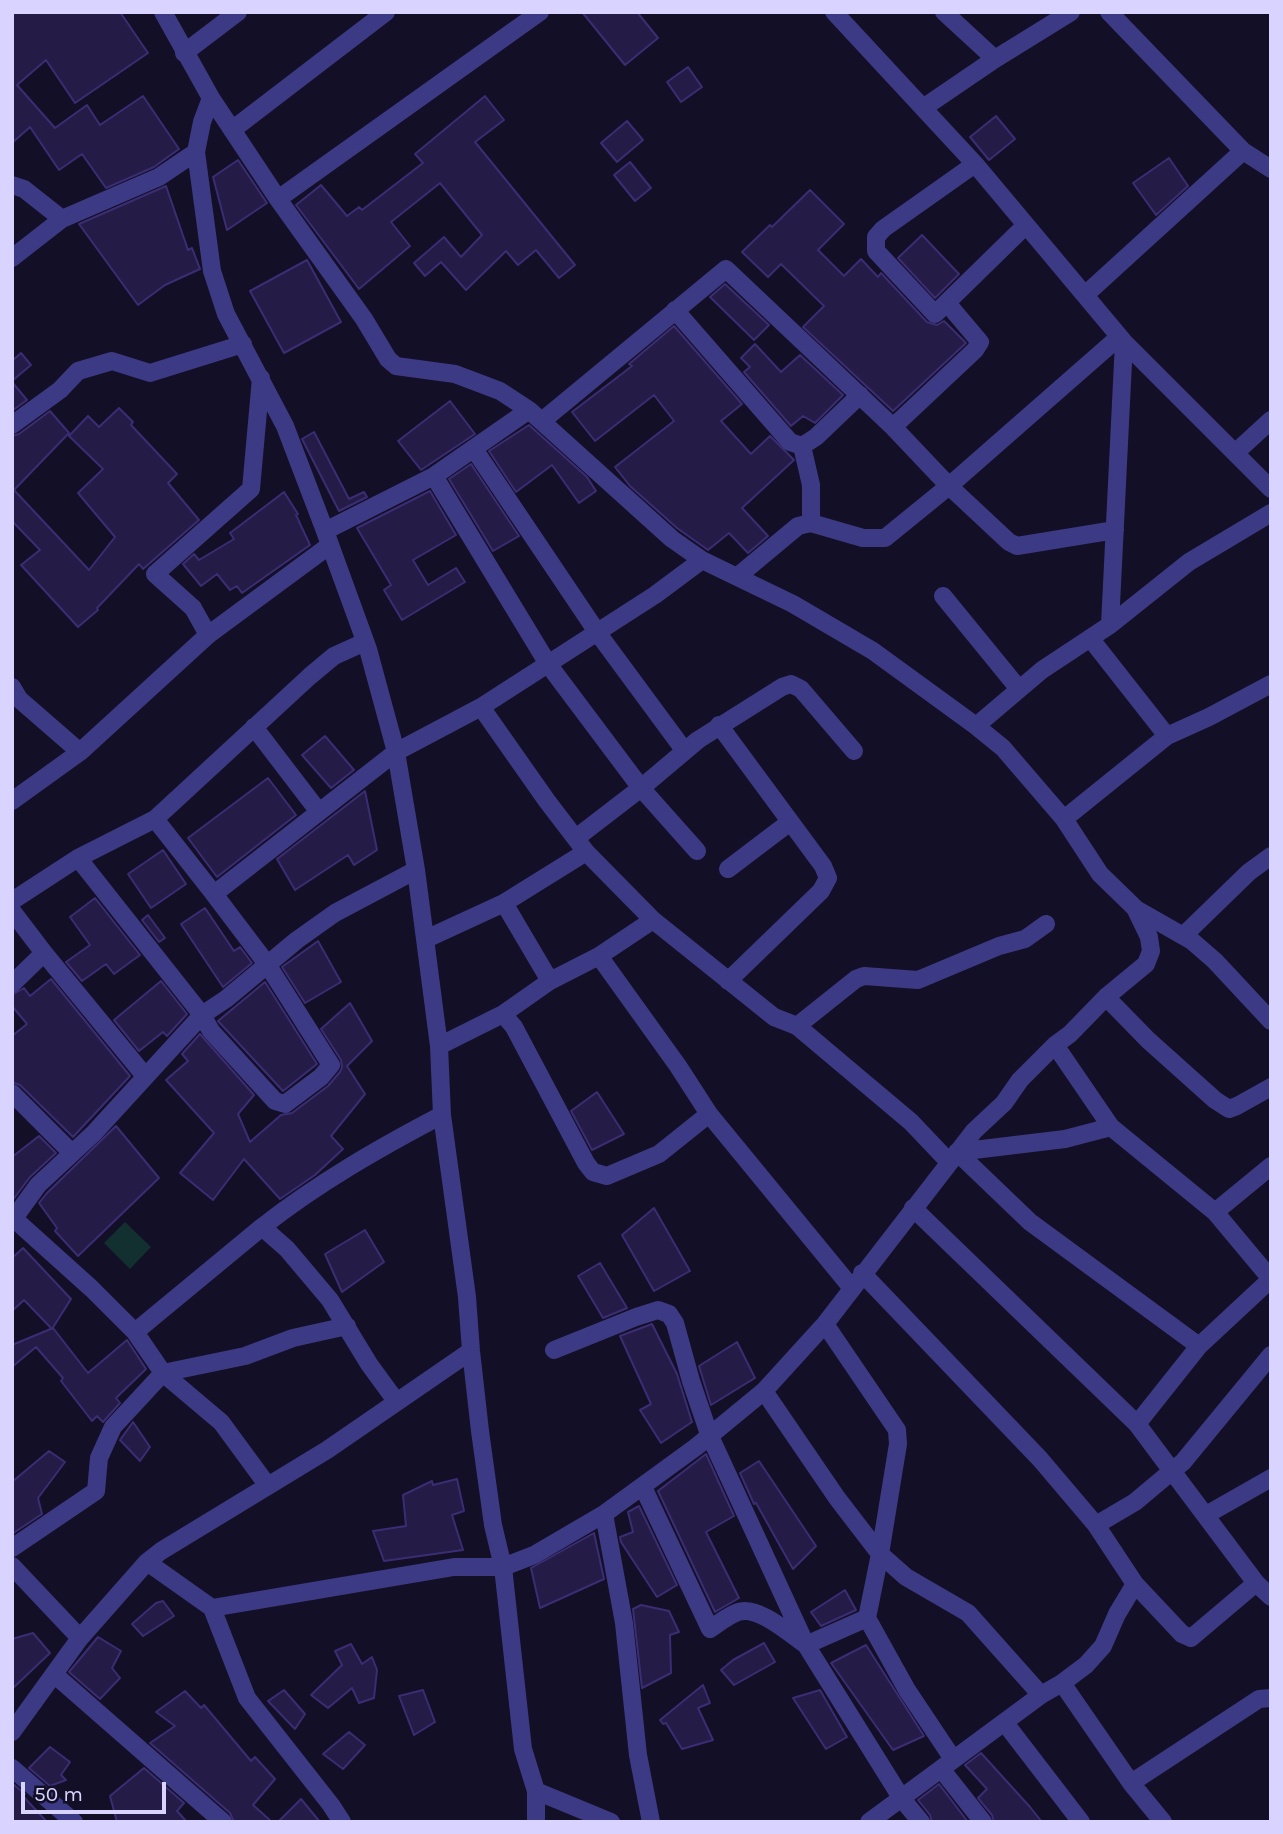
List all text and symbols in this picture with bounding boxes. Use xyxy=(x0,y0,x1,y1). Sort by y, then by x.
scale bar xyxy=(24,1768,170,1812)
text: 50 m xyxy=(34,1782,83,1806)

